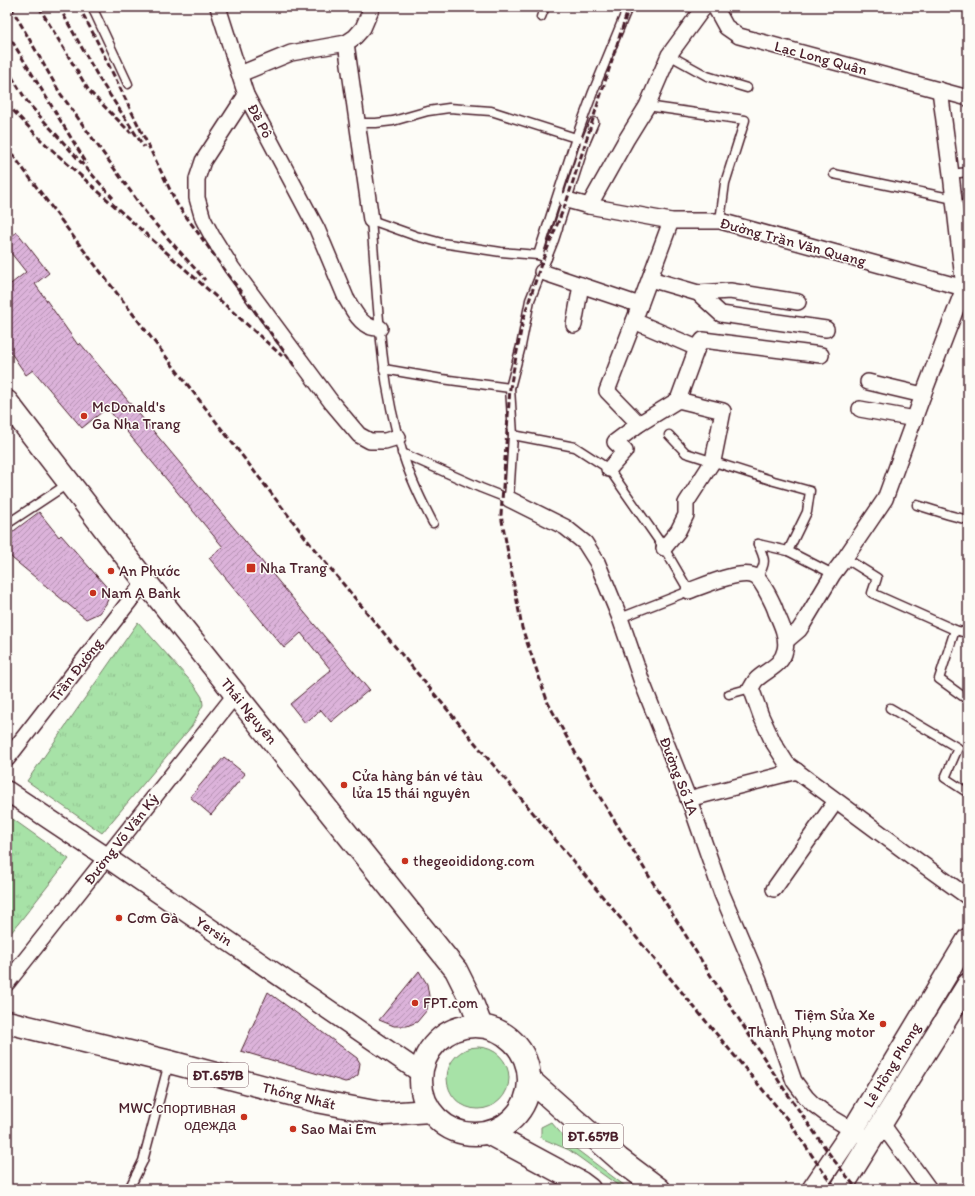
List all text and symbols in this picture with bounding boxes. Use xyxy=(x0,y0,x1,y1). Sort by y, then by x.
street label: Lạc Long Quân xyxy=(773,37,870,79)
street label: Đề Pô xyxy=(243,101,277,141)
street label: Đường Trần Văn Quang xyxy=(718,214,868,270)
place label: McDonald's Ga Nha Trang xyxy=(92,398,181,433)
marker: McDonald's Ga Nha Trang xyxy=(79,411,89,421)
place label: Nha Trang xyxy=(260,559,327,577)
place label: An Phước xyxy=(119,562,180,580)
marker: Nha Trang xyxy=(245,562,257,574)
marker: An Phước xyxy=(106,566,116,576)
place label: Nam A Bank xyxy=(101,584,181,602)
marker: Nam A Bank xyxy=(88,588,98,598)
street label: Trần Đường xyxy=(46,634,107,705)
street label: Thái Nguyên xyxy=(217,674,282,748)
street label: Đường Số 1A xyxy=(656,734,702,818)
place label: Cửa hàng bán vé tàu lửa 15 thái nguyên xyxy=(352,767,483,802)
marker: Cửa hàng bán vé tàu lửa 15 thái nguyên xyxy=(339,780,349,790)
street label: Đường Võ Văn Ký xyxy=(80,790,162,888)
place label: thegeoididong.com xyxy=(413,852,535,870)
marker: thegeoididong.com xyxy=(400,856,410,866)
place label: Cơm Gà xyxy=(127,909,179,927)
street label: Yersin xyxy=(192,912,236,950)
marker: Cơm Gà xyxy=(114,913,124,923)
place label: FPT.com xyxy=(423,994,478,1012)
marker: FPT.com xyxy=(410,998,420,1008)
place label: Tiệm Sửa Xe Thành Phụng motor xyxy=(748,1006,875,1041)
street label: Lê Hồng Phong xyxy=(860,1019,925,1111)
marker: Tiệm Sửa Xe Thành Phụng motor xyxy=(878,1019,888,1029)
road number: ĐT.657B xyxy=(188,1063,248,1087)
street label: Thống Nhất xyxy=(260,1078,338,1114)
place label: MWC спортивная одежда xyxy=(118,1099,237,1134)
marker: MWC спортивная одежда xyxy=(239,1112,249,1122)
place label: Sao Mai Em xyxy=(301,1120,377,1138)
marker: Sao Mai Em xyxy=(288,1124,298,1134)
road number: ĐT.657B xyxy=(563,1124,623,1148)

